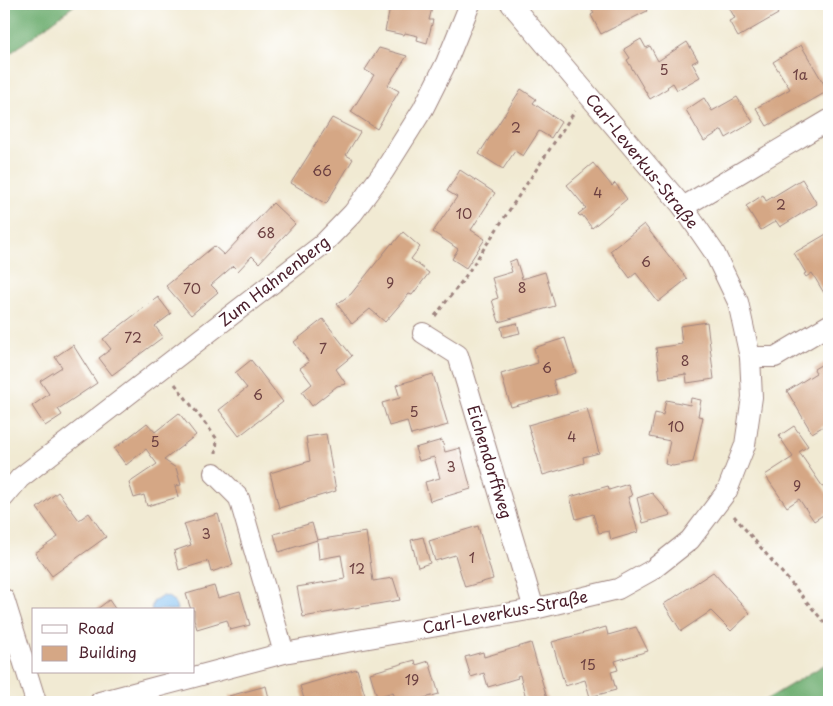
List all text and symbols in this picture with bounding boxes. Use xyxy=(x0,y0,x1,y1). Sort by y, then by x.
house number: 5 xyxy=(659,59,669,80)
house number: 1a xyxy=(793,64,808,85)
street label: Carl-Leverkus-Straße xyxy=(581,87,705,233)
house number: 2 xyxy=(511,117,521,138)
house number: 66 xyxy=(312,160,332,181)
house number: 4 xyxy=(593,182,603,203)
house number: 2 xyxy=(776,194,786,215)
house number: 10 xyxy=(456,203,472,224)
house number: 68 xyxy=(257,222,275,243)
street label: Zum Hahnenberg xyxy=(213,229,334,331)
house number: 6 xyxy=(641,251,651,272)
house number: 9 xyxy=(386,272,394,293)
house number: 8 xyxy=(518,277,526,298)
house number: 70 xyxy=(183,278,201,299)
house number: 72 xyxy=(124,327,142,348)
house number: 7 xyxy=(319,338,327,359)
house number: 8 xyxy=(681,350,689,371)
house number: 6 xyxy=(542,357,552,378)
house number: 6 xyxy=(253,384,263,405)
house number: 5 xyxy=(409,401,419,422)
street label: Eichendorffweg xyxy=(462,402,520,522)
house number: 10 xyxy=(668,416,684,437)
house number: 4 xyxy=(567,426,577,447)
house number: 5 xyxy=(150,431,160,452)
house number: 3 xyxy=(446,456,456,477)
house number: 9 xyxy=(793,475,801,496)
house number: 3 xyxy=(201,523,211,544)
house number: 1 xyxy=(469,547,475,568)
house number: 12 xyxy=(349,558,365,579)
street label: Carl-Leverkus-Straße xyxy=(420,583,590,639)
legend xyxy=(32,608,195,674)
text: Road xyxy=(78,616,114,639)
text: Building xyxy=(78,640,137,663)
house number: 15 xyxy=(580,654,596,675)
house number: 19 xyxy=(405,669,419,690)

